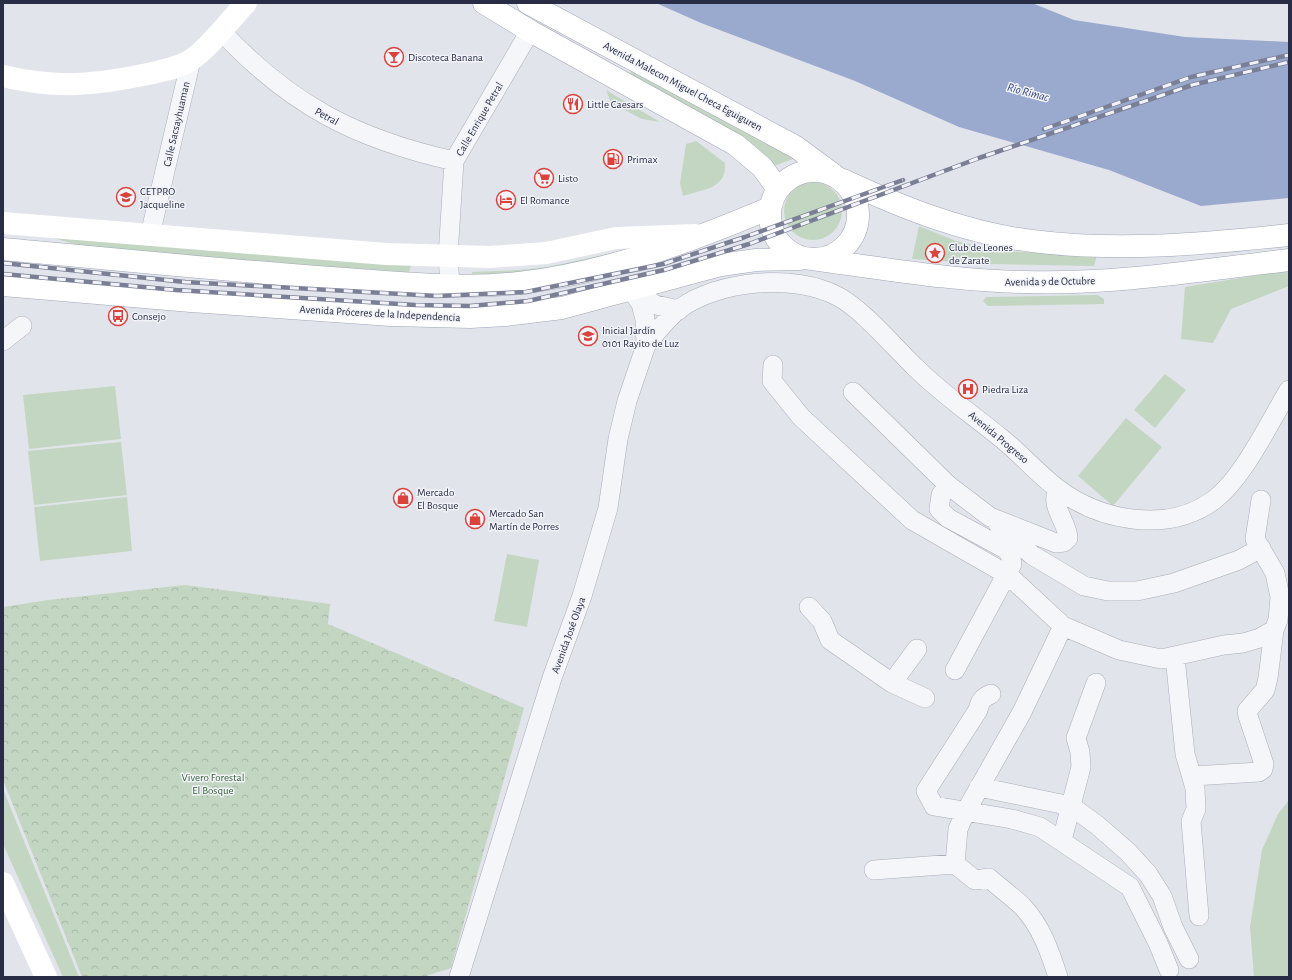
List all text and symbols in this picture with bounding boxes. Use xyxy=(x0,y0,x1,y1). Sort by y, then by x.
street label: Avenida Malecon Miguel Checa Eguiguren xyxy=(602,40,764,133)
bar icon: Discoteca Banana xyxy=(383,46,405,68)
place label: Discoteca Banana xyxy=(408,52,483,63)
street label: Calle Enrique Petral xyxy=(454,80,505,158)
street label: Calle Sacsayhuaman xyxy=(161,81,192,168)
water label: Río Rímac xyxy=(1006,81,1051,104)
restaurant icon: Little Caesars xyxy=(562,93,584,115)
place label: Little Caesars xyxy=(587,99,643,110)
street label: Petral xyxy=(313,106,340,127)
fuel station icon: Primax xyxy=(602,148,624,170)
place label: Primax xyxy=(627,154,658,165)
supermarket icon: Listo xyxy=(533,167,555,189)
place label: Listo xyxy=(558,173,578,184)
school or university icon: CETPRO Jacqueline xyxy=(115,186,137,208)
place label: CETPRO Jacqueline xyxy=(140,186,185,210)
hotel icon: El Romance xyxy=(495,189,517,211)
place label: El Romance xyxy=(520,195,570,206)
place icon: Club de Leones de Zarate xyxy=(924,242,946,264)
place label: Club de Leones de Zarate xyxy=(949,242,1013,266)
street label: Avenida 9 de Octubre xyxy=(1005,275,1095,288)
street label: Avenida Próceres de la Independencia xyxy=(299,304,461,323)
bus stop icon: Consejo xyxy=(107,305,129,327)
place label: Consejo xyxy=(132,311,166,322)
school or university icon: Inicial Jardín 0101 Rayito de Luz xyxy=(577,325,599,347)
place label: Inicial Jardín 0101 Rayito de Luz xyxy=(602,325,680,349)
hospital icon: Piedra Liza xyxy=(957,378,979,400)
place label: Piedra Liza xyxy=(982,384,1028,395)
street label: Avenida Progreso xyxy=(967,409,1031,466)
shop icon: Mercado El Bosque xyxy=(392,487,414,509)
place label: Mercado El Bosque xyxy=(417,487,458,511)
shop icon: Mercado San Martín de Porres xyxy=(464,508,486,530)
place label: Mercado San Martín de Porres xyxy=(489,508,559,532)
street label: Avenida José Olaya xyxy=(550,595,587,675)
park label: Vivero Forestal El Bosque xyxy=(182,772,244,796)

